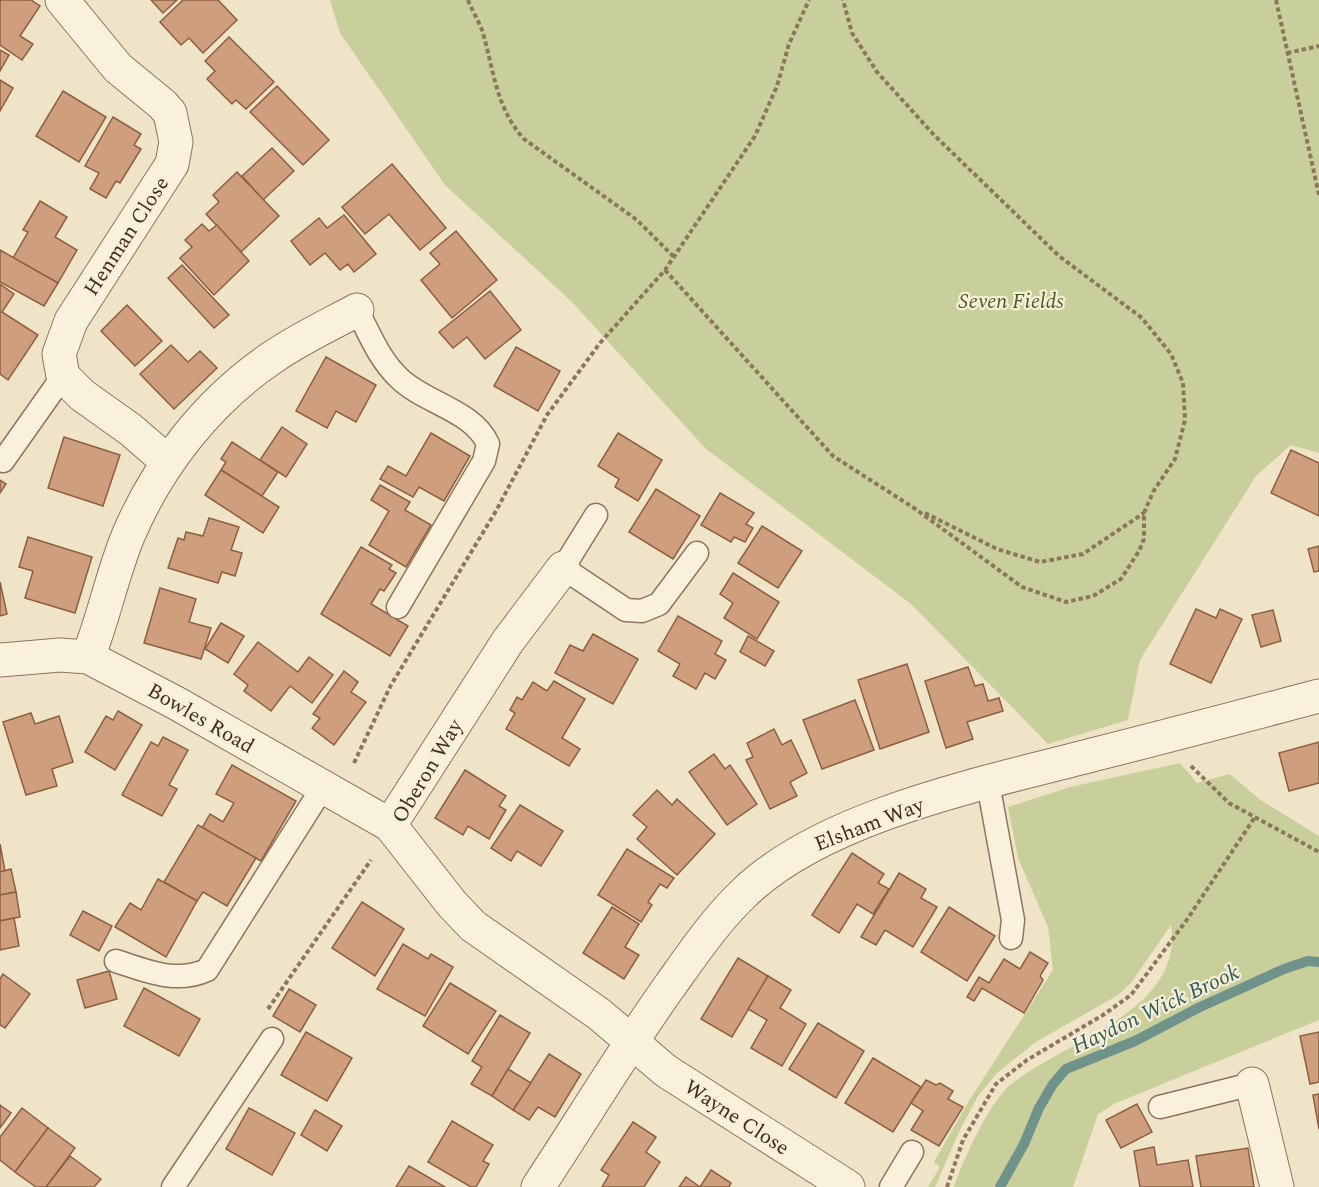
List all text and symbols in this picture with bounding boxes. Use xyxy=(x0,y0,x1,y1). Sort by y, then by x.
street label: Henman Close xyxy=(76,170,178,303)
park label: Seven Fields xyxy=(958,286,1064,318)
street label: Bowles Road xyxy=(141,675,260,763)
street label: Oberon Way xyxy=(384,713,472,830)
street label: Elsham Way xyxy=(810,789,930,860)
water label: Haydon Wick Brook xyxy=(1066,956,1245,1063)
street label: Wayne Close xyxy=(677,1072,796,1164)

